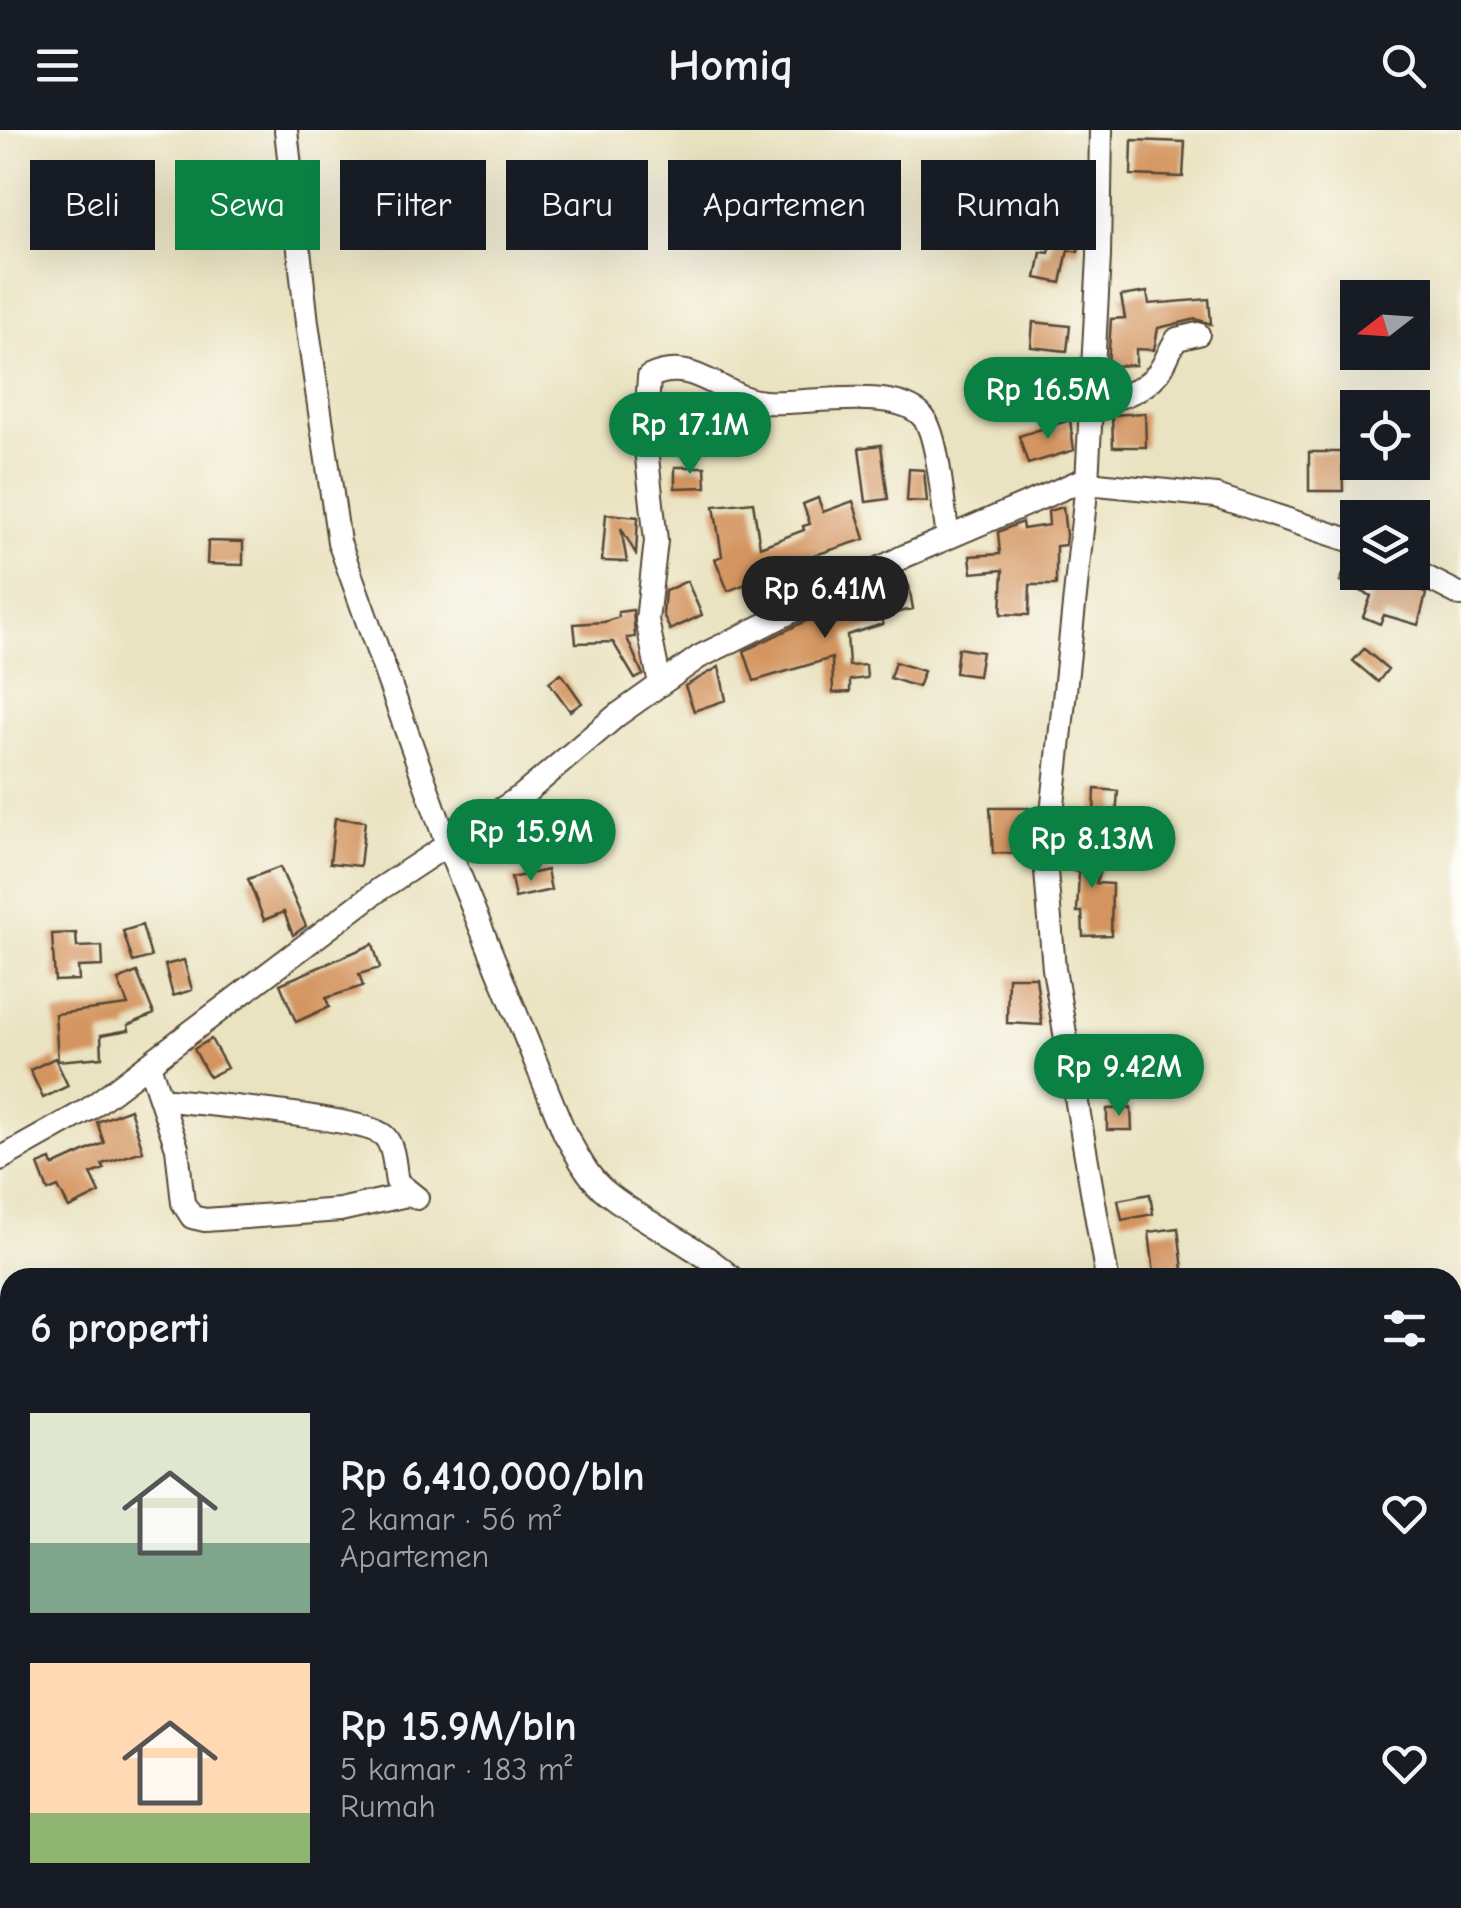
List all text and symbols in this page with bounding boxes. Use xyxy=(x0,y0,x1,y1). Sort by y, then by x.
icon: menu xyxy=(30,38,85,93)
icon: search xyxy=(1376,38,1431,93)
text: Homiq xyxy=(668,39,793,91)
chip: Beli xyxy=(30,160,155,250)
chip: Sewa xyxy=(175,160,320,250)
chip: Filter xyxy=(340,160,486,250)
chip: Baru xyxy=(506,160,648,250)
chip: Apartemen xyxy=(668,160,901,250)
chip: Rumah xyxy=(921,160,1096,250)
north arrow xyxy=(1340,280,1430,370)
map controls xyxy=(1340,280,1430,590)
pin: Rp 16.5M xyxy=(945,357,1151,442)
text: Rp 16.5M xyxy=(986,371,1110,408)
button: locate xyxy=(1340,390,1430,480)
pin: Rp 17.1M xyxy=(587,392,793,477)
text: Rp 17.1M xyxy=(631,406,749,443)
button: layers xyxy=(1340,500,1430,590)
pin: Rp 6.41M xyxy=(722,556,928,641)
text: Rp 6.41M xyxy=(764,570,886,607)
pin: Rp 15.9M xyxy=(428,799,634,884)
pin: Rp 8.13M xyxy=(989,806,1195,891)
text: Rp 15.9M xyxy=(469,813,593,850)
text: Rp 8.13M xyxy=(1030,820,1154,857)
pin: Rp 9.42M xyxy=(1016,1034,1222,1119)
text: Rp 9.42M xyxy=(1056,1048,1182,1085)
icon: filters xyxy=(1377,1301,1432,1356)
text: 6 properti xyxy=(30,1304,210,1353)
text: Rp 6,410,000/bln xyxy=(340,1452,645,1501)
icon: home xyxy=(110,1453,230,1573)
icon: heart xyxy=(1377,1486,1432,1541)
text: 2 kamar · 56 m² xyxy=(340,1501,561,1538)
text: Apartemen xyxy=(340,1538,489,1575)
text: Rp 15.9M/bln xyxy=(340,1702,577,1751)
icon: home xyxy=(110,1703,230,1823)
icon: heart xyxy=(1377,1736,1432,1791)
text: 5 kamar · 183 m² xyxy=(340,1751,573,1788)
text: Rumah xyxy=(340,1788,436,1825)

